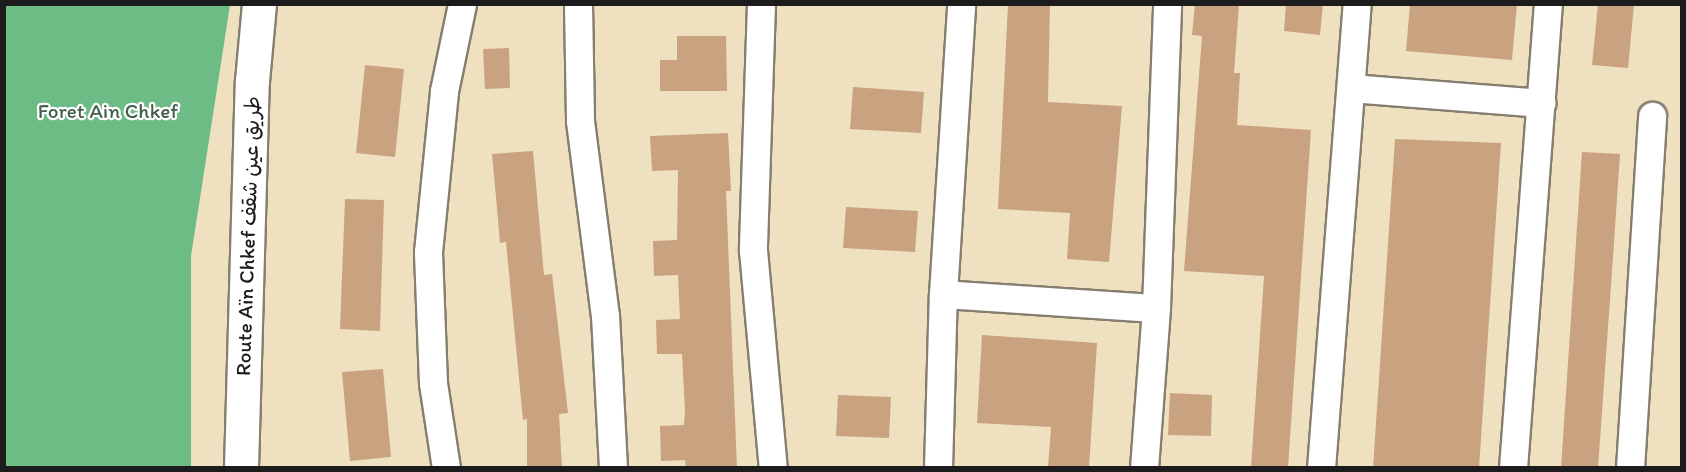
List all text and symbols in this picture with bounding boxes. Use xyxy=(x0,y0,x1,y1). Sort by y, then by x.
street label: Route Aïn Chkef طريق عين شقف xyxy=(231,95,265,377)
park label: Foret Ain Chkef xyxy=(38,98,178,124)

